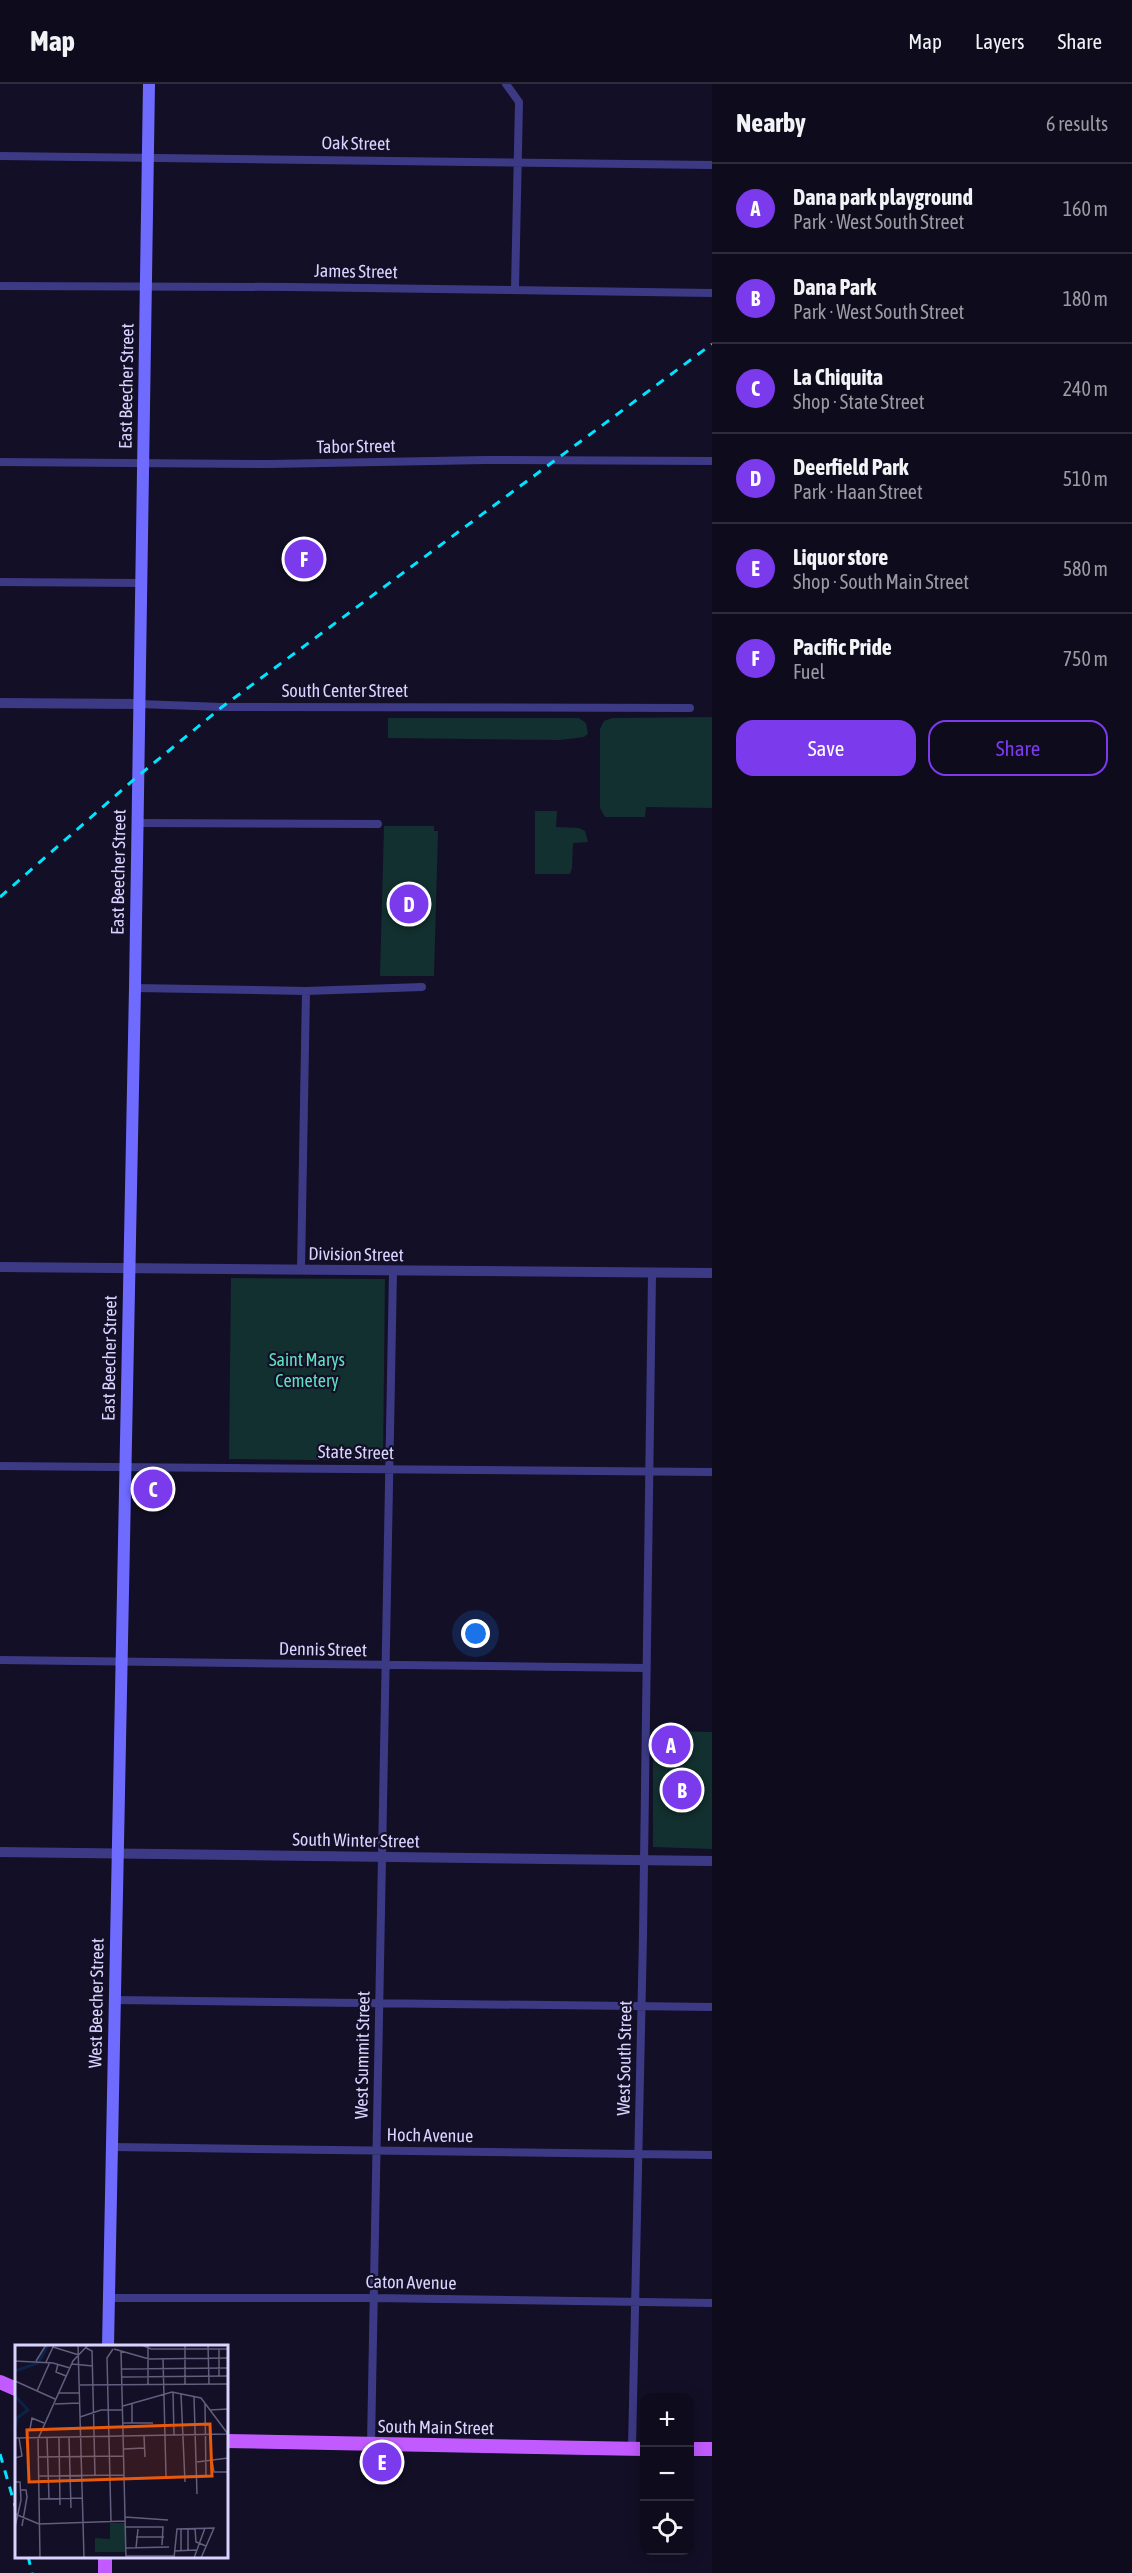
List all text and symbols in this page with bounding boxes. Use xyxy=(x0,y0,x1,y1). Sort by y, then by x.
text: Map xyxy=(30,25,75,57)
text: Map xyxy=(908,29,942,53)
text: Layers xyxy=(975,29,1025,53)
text: Share xyxy=(1058,29,1102,53)
text: Nearby xyxy=(736,108,806,138)
text: 6 results xyxy=(1046,112,1108,135)
street label: Oak Street xyxy=(321,132,391,154)
text: Dana park playground xyxy=(793,184,973,210)
text: A xyxy=(751,197,760,220)
text: 160 m xyxy=(1063,197,1108,220)
text: Park · West South Street xyxy=(793,210,964,233)
street label: James Street xyxy=(314,260,398,282)
text: Dana Park xyxy=(793,274,876,300)
text: B xyxy=(751,287,760,310)
text: 180 m xyxy=(1063,287,1108,310)
text: Park · West South Street xyxy=(793,300,964,323)
street label: East Beecher Street xyxy=(114,323,138,449)
text: La Chiquita xyxy=(793,364,883,390)
text: C xyxy=(751,377,760,400)
text: 240 m xyxy=(1063,377,1108,400)
text: Shop · State Street xyxy=(793,390,924,413)
street label: Tabor Street xyxy=(316,435,396,457)
text: Deerfield Park xyxy=(793,454,908,480)
text: D xyxy=(750,467,761,490)
text: 510 m xyxy=(1063,467,1108,490)
text: Park · Haan Street xyxy=(793,480,923,503)
pin: F xyxy=(284,536,324,582)
text: Liquor store xyxy=(793,544,888,570)
text: E xyxy=(751,557,760,580)
text: 580 m xyxy=(1063,557,1108,580)
text: Shop · South Main Street xyxy=(793,570,969,593)
text: Pacific Pride xyxy=(793,634,892,660)
text: F xyxy=(751,647,760,670)
text: 750 m xyxy=(1063,647,1108,670)
text: Fuel xyxy=(793,660,825,683)
street label: South Center Street xyxy=(282,680,408,701)
button: Save xyxy=(736,720,916,776)
button: Share xyxy=(928,720,1108,776)
street label: East Beecher Street xyxy=(106,809,130,935)
pin: D xyxy=(390,882,428,926)
street label: Division Street xyxy=(308,1243,404,1265)
street label: East Beecher Street xyxy=(97,1295,121,1421)
park label: Saint Marys Cemetery xyxy=(269,1349,345,1391)
street label: State Street xyxy=(318,1441,394,1463)
pin: C xyxy=(134,1466,172,1512)
your location xyxy=(461,1619,490,1648)
street label: Dennis Street xyxy=(279,1638,367,1660)
pin: A xyxy=(652,1722,690,1768)
pin: B xyxy=(662,1768,702,1812)
street label: South Winter Street xyxy=(292,1828,420,1852)
street label: West Beecher Street xyxy=(84,1938,108,2068)
street label: West Summit Street xyxy=(350,1991,374,2119)
street label: West South Street xyxy=(612,2000,636,2116)
street label: Hoch Avenue xyxy=(387,2124,473,2146)
street label: Caton Avenue xyxy=(365,2271,457,2293)
inset map xyxy=(15,2345,228,2558)
map controls xyxy=(640,2393,694,2555)
button: + xyxy=(640,2393,694,2447)
street label: South Main Street xyxy=(378,2415,494,2439)
pin: E xyxy=(362,2440,401,2484)
button: − xyxy=(640,2447,694,2501)
button: locate xyxy=(640,2501,694,2555)

